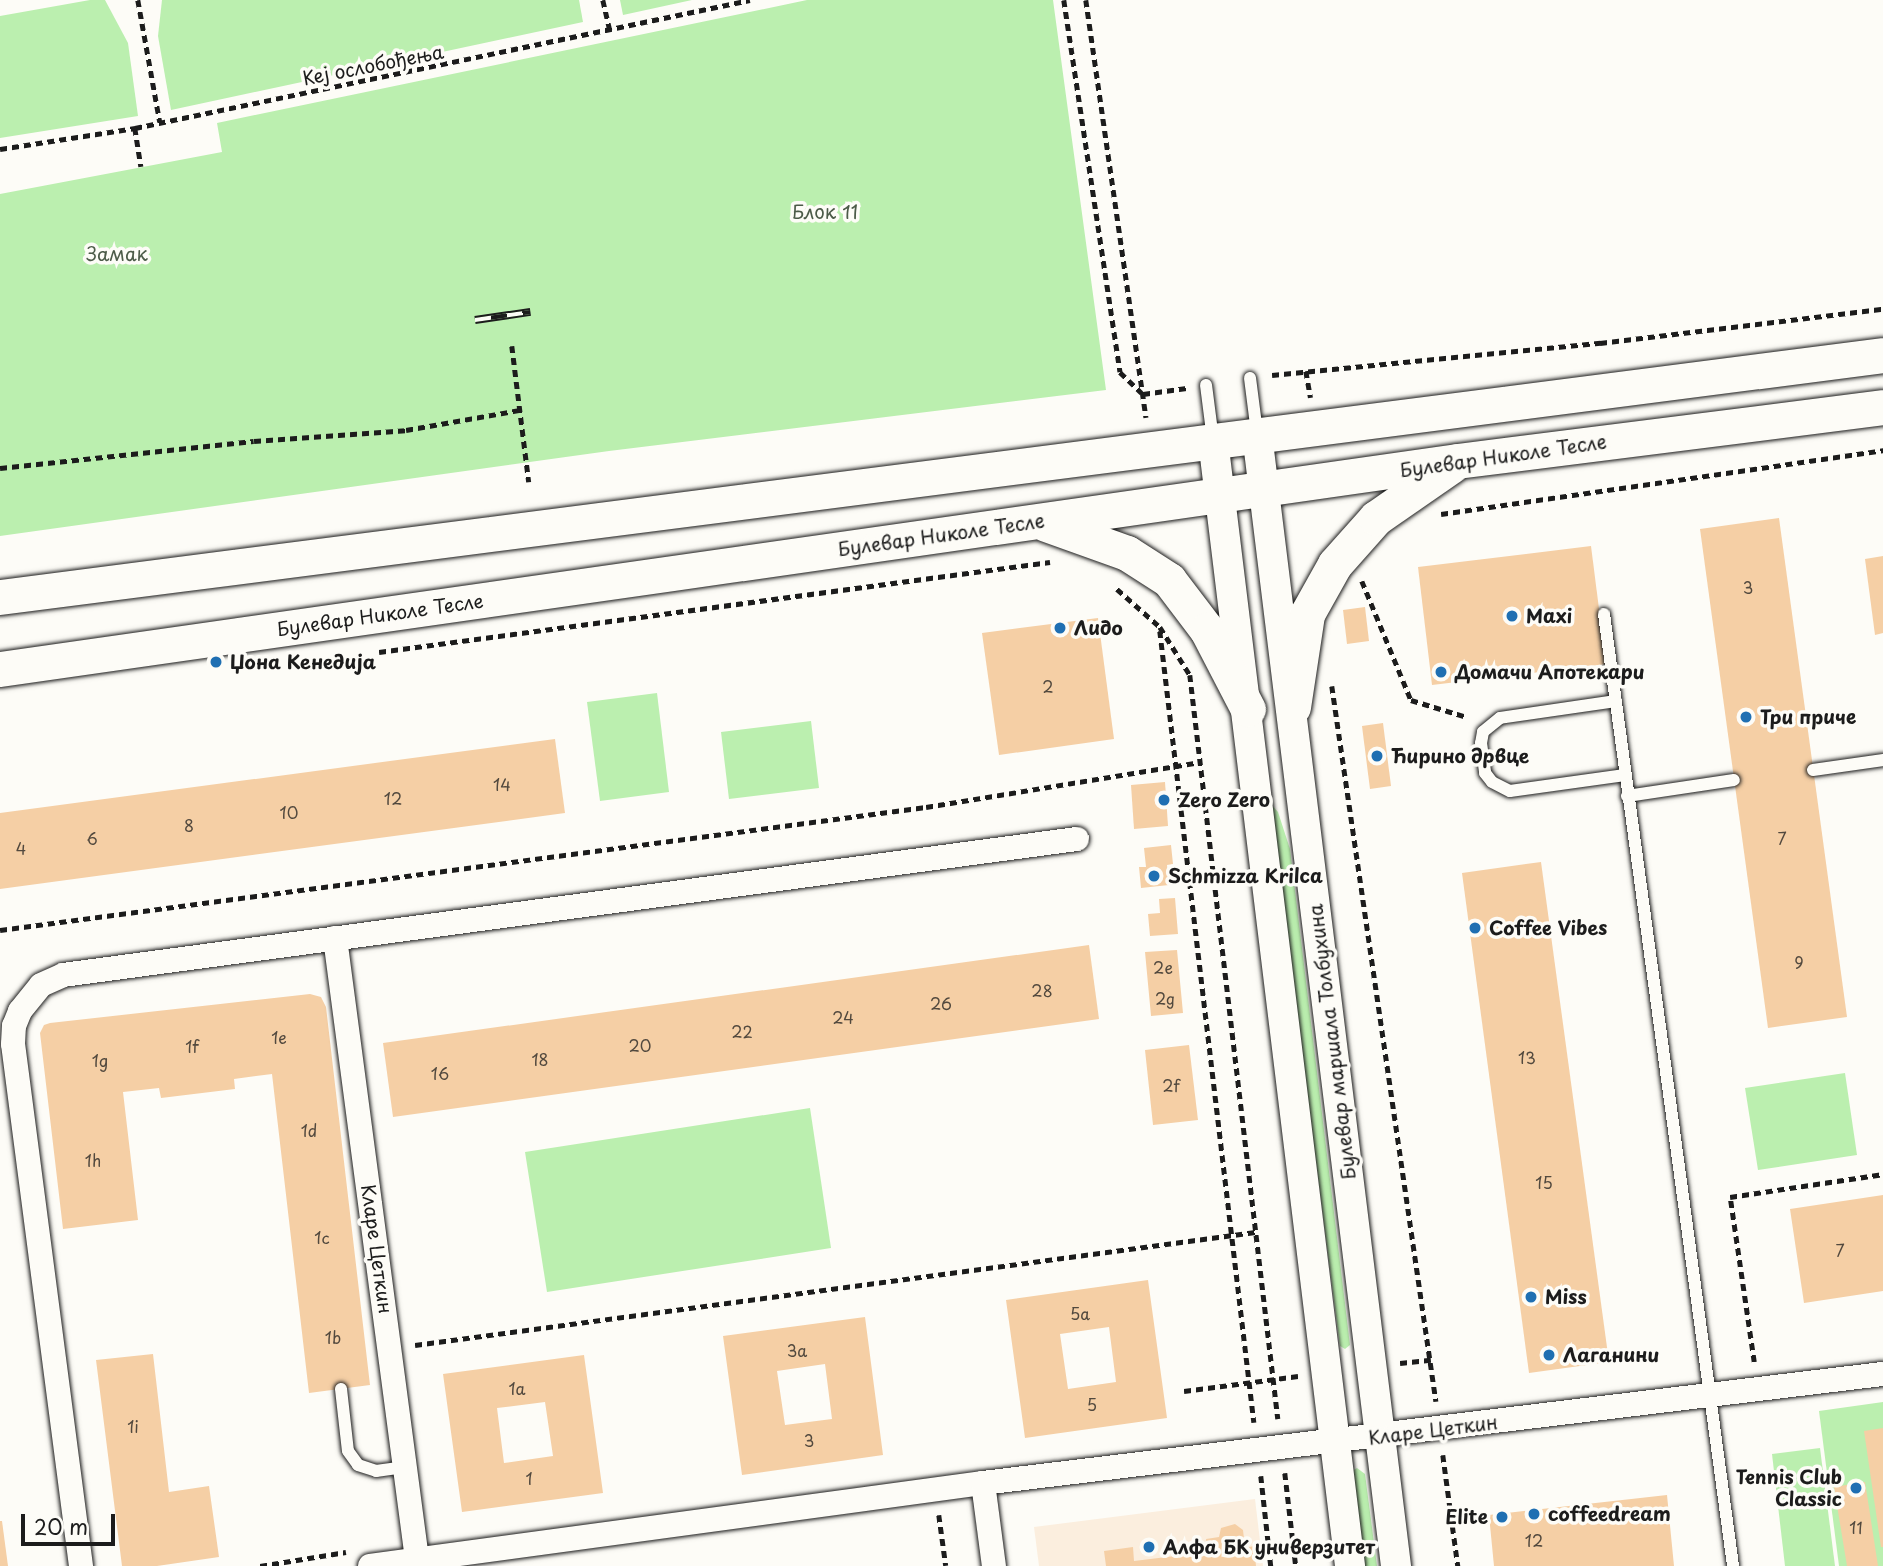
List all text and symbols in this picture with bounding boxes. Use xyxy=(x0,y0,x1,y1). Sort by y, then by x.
street label: Кеј ослобођења xyxy=(300,40,446,90)
park label: Блок 11 xyxy=(792,201,858,223)
park label: Замак xyxy=(86,243,148,265)
street label: Булевар Николе Тесле xyxy=(1398,430,1608,482)
street label: Булевар Николе Тесле xyxy=(836,509,1046,561)
house number: 3 xyxy=(1743,577,1753,597)
street label: Булевар Николе Тесле xyxy=(275,589,485,641)
place label: Maxi xyxy=(1526,605,1572,627)
marker: Maxi xyxy=(1504,608,1520,624)
place label: Лидо xyxy=(1074,617,1123,639)
marker: Лидо xyxy=(1052,620,1068,636)
place label: Џона Кенедија xyxy=(230,651,376,673)
marker: Џона Кенедија xyxy=(208,654,224,670)
place label: Домачи Апотекари xyxy=(1455,661,1645,683)
marker: Домачи Апотекари xyxy=(1433,664,1449,680)
house number: 2 xyxy=(1042,676,1054,696)
place label: Три приче xyxy=(1760,706,1859,728)
marker: Три приче xyxy=(1738,709,1754,725)
place label: Ћирино дрвце xyxy=(1391,745,1530,767)
marker: Ћирино дрвце xyxy=(1369,748,1385,764)
house number: 14 xyxy=(493,774,511,794)
house number: 12 xyxy=(384,788,402,808)
place label: Zero Zero xyxy=(1178,789,1271,811)
marker: Zero Zero xyxy=(1156,792,1172,808)
house number: 10 xyxy=(280,802,298,822)
house number: 8 xyxy=(184,815,194,835)
house number: 6 xyxy=(86,828,98,848)
house number: 7 xyxy=(1777,828,1787,848)
house number: 4 xyxy=(16,838,26,858)
place label: Schmizza Krilca xyxy=(1168,865,1323,887)
marker: Schmizza Krilca xyxy=(1146,868,1162,884)
street label: Булевар маршала Толбухина xyxy=(1304,902,1360,1182)
place label: Coffee Vibes xyxy=(1489,917,1609,939)
marker: Coffee Vibes xyxy=(1467,920,1483,936)
house number: 9 xyxy=(1794,952,1804,972)
house number: 2e xyxy=(1153,957,1173,977)
house number: 28 xyxy=(1031,980,1053,1000)
house number: 2g xyxy=(1155,988,1175,1008)
house number: 26 xyxy=(930,993,952,1013)
house number: 24 xyxy=(832,1007,854,1027)
house number: 22 xyxy=(731,1021,753,1041)
house number: 1e xyxy=(271,1027,287,1047)
house number: 20 xyxy=(629,1035,651,1055)
house number: 1f xyxy=(185,1036,199,1056)
house number: 13 xyxy=(1518,1047,1536,1067)
house number: 18 xyxy=(531,1049,549,1069)
house number: 1g xyxy=(92,1050,108,1070)
house number: 16 xyxy=(431,1063,449,1083)
house number: 2f xyxy=(1162,1075,1180,1095)
house number: 1d xyxy=(301,1120,317,1140)
house number: 1h xyxy=(85,1150,101,1170)
house number: 15 xyxy=(1535,1172,1553,1192)
street label: Кларе Цеткин xyxy=(357,1183,397,1315)
house number: 1c xyxy=(314,1227,330,1247)
house number: 7 xyxy=(1835,1240,1845,1260)
place label: Miss xyxy=(1545,1286,1587,1308)
marker: Miss xyxy=(1523,1289,1539,1305)
house number: 5a xyxy=(1070,1303,1090,1323)
house number: 1b xyxy=(325,1327,341,1347)
house number: 3a xyxy=(787,1340,807,1360)
place label: Лаганини xyxy=(1563,1344,1659,1366)
marker: Лаганини xyxy=(1541,1347,1557,1363)
house number: 1a xyxy=(508,1378,526,1398)
house number: 5 xyxy=(1087,1394,1097,1414)
street label: Кларе Цеткин xyxy=(1367,1411,1499,1449)
house number: 1i xyxy=(127,1416,139,1436)
house number: 3 xyxy=(804,1430,814,1450)
place label: Tennis Club Classic xyxy=(1736,1466,1842,1510)
house number: 1 xyxy=(525,1468,533,1488)
marker: Tennis Club Classic xyxy=(1848,1480,1864,1496)
scale bar xyxy=(24,1500,119,1544)
place label: coffeedream xyxy=(1548,1503,1671,1525)
place label: Elite xyxy=(1445,1506,1488,1528)
marker: coffeedream xyxy=(1526,1506,1542,1522)
marker: Elite xyxy=(1494,1509,1510,1525)
text: 20 m xyxy=(34,1510,88,1542)
house number: 11 xyxy=(1849,1517,1863,1537)
house number: 12 xyxy=(1525,1530,1543,1550)
place label: Алфа БК универзитет xyxy=(1163,1536,1377,1558)
marker: Алфа БК универзитет xyxy=(1141,1539,1157,1555)

